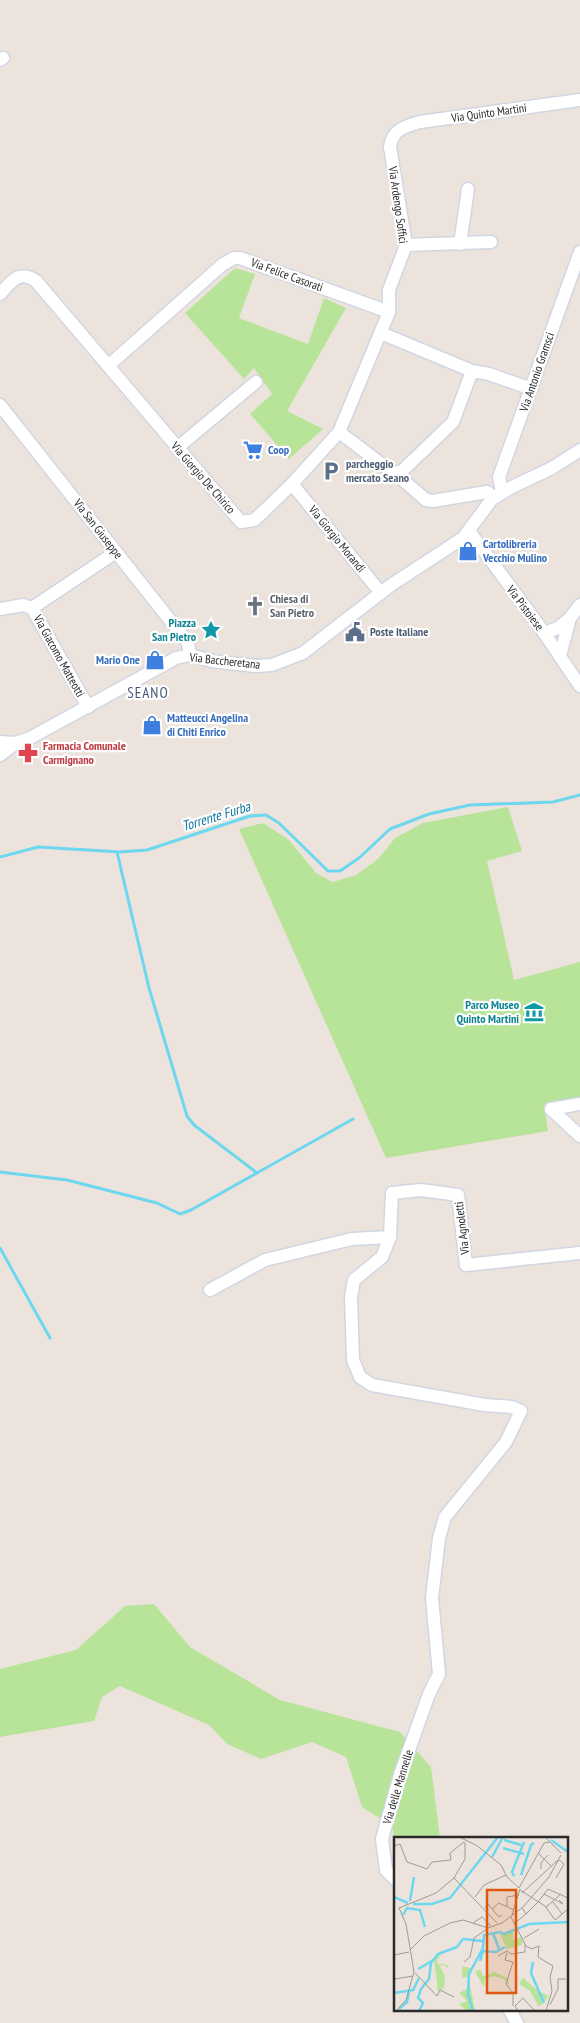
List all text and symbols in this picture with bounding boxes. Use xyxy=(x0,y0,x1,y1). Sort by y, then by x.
street label: Via Quinto Martini xyxy=(449,100,528,125)
street label: Via Ardengo Soffici xyxy=(386,164,411,245)
street label: Via Felice Casorati xyxy=(248,254,325,295)
street label: Via Antonio Gramsci xyxy=(516,330,557,414)
street label: Via Giorgio De Chirico xyxy=(167,438,239,517)
supermarket icon: Coop xyxy=(242,439,264,461)
place label: Coop xyxy=(268,442,290,457)
place label: parcheggio mercato Seano xyxy=(346,456,410,485)
parking icon: parcheggio mercato Seano xyxy=(320,460,342,482)
street label: Via San Giuseppe xyxy=(70,495,126,561)
street label: Via Giorgio Morandi xyxy=(305,501,369,575)
place label: Cartolibreria Vecchio Mulino xyxy=(482,536,548,565)
shop icon: Cartolibreria Vecchio Mulino xyxy=(457,540,479,562)
street label: Via Pistoiese xyxy=(503,581,547,633)
place label: Chiesa di San Pietro xyxy=(270,591,315,620)
church icon: Chiesa di San Pietro xyxy=(244,595,266,617)
street label: Via Giacomo Matteotti xyxy=(30,611,88,700)
place label: Piazza San Pietro xyxy=(152,615,197,644)
place icon: Piazza San Pietro xyxy=(200,619,222,641)
public building icon: Poste Italiane xyxy=(344,621,366,643)
place label: Poste Italiane xyxy=(370,624,428,639)
shop icon: Mario One xyxy=(144,649,166,671)
street label: Via Baccheretana xyxy=(188,649,261,672)
place label: Mario One xyxy=(96,652,140,667)
district label: SEANO xyxy=(127,683,169,702)
place label: Matteucci Angelina di Chiti Enrico xyxy=(167,710,248,739)
shop icon: Matteucci Angelina di Chiti Enrico xyxy=(141,714,163,736)
place label: Farmacia Comunale Carmignano xyxy=(43,738,126,767)
pharmacy icon: Farmacia Comunale Carmignano xyxy=(17,742,39,764)
water label: Torrente Furba xyxy=(180,797,254,835)
place label: Parco Museo Quinto Martini xyxy=(457,997,520,1026)
museum icon: Parco Museo Quinto Martini xyxy=(523,1001,545,1023)
street label: Via Agnoletti xyxy=(451,1201,472,1256)
street label: Via delle Mannelle xyxy=(379,1748,416,1827)
inset map xyxy=(394,1837,568,2010)

